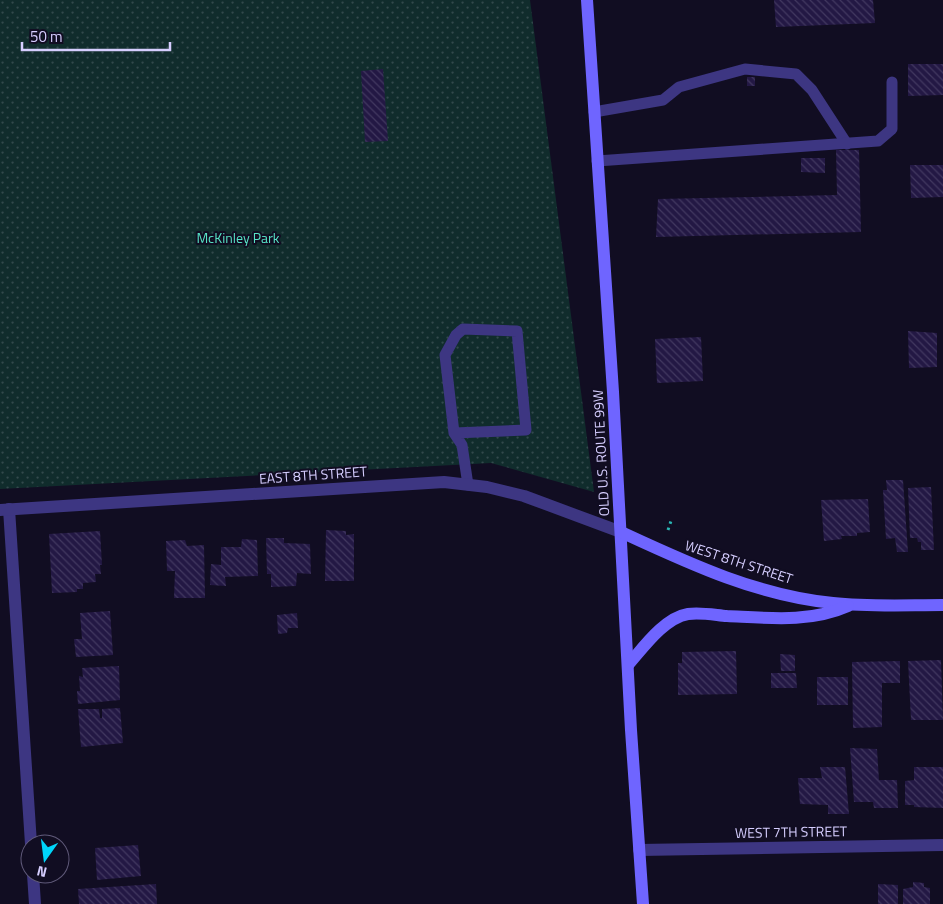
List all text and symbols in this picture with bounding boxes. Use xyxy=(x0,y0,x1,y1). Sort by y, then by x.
scale bar xyxy=(22,20,170,52)
text: 50 m xyxy=(30,25,63,48)
park label: McKinley Park xyxy=(196,227,280,248)
street label: OLD U.S. ROUTE 99W xyxy=(587,389,614,517)
street label: EAST 8TH STREET xyxy=(258,460,368,489)
street label: WEST 8TH STREET xyxy=(683,534,796,589)
street label: WEST 7TH STREET xyxy=(735,820,848,843)
north arrow xyxy=(20,834,70,884)
text: N xyxy=(34,861,49,883)

